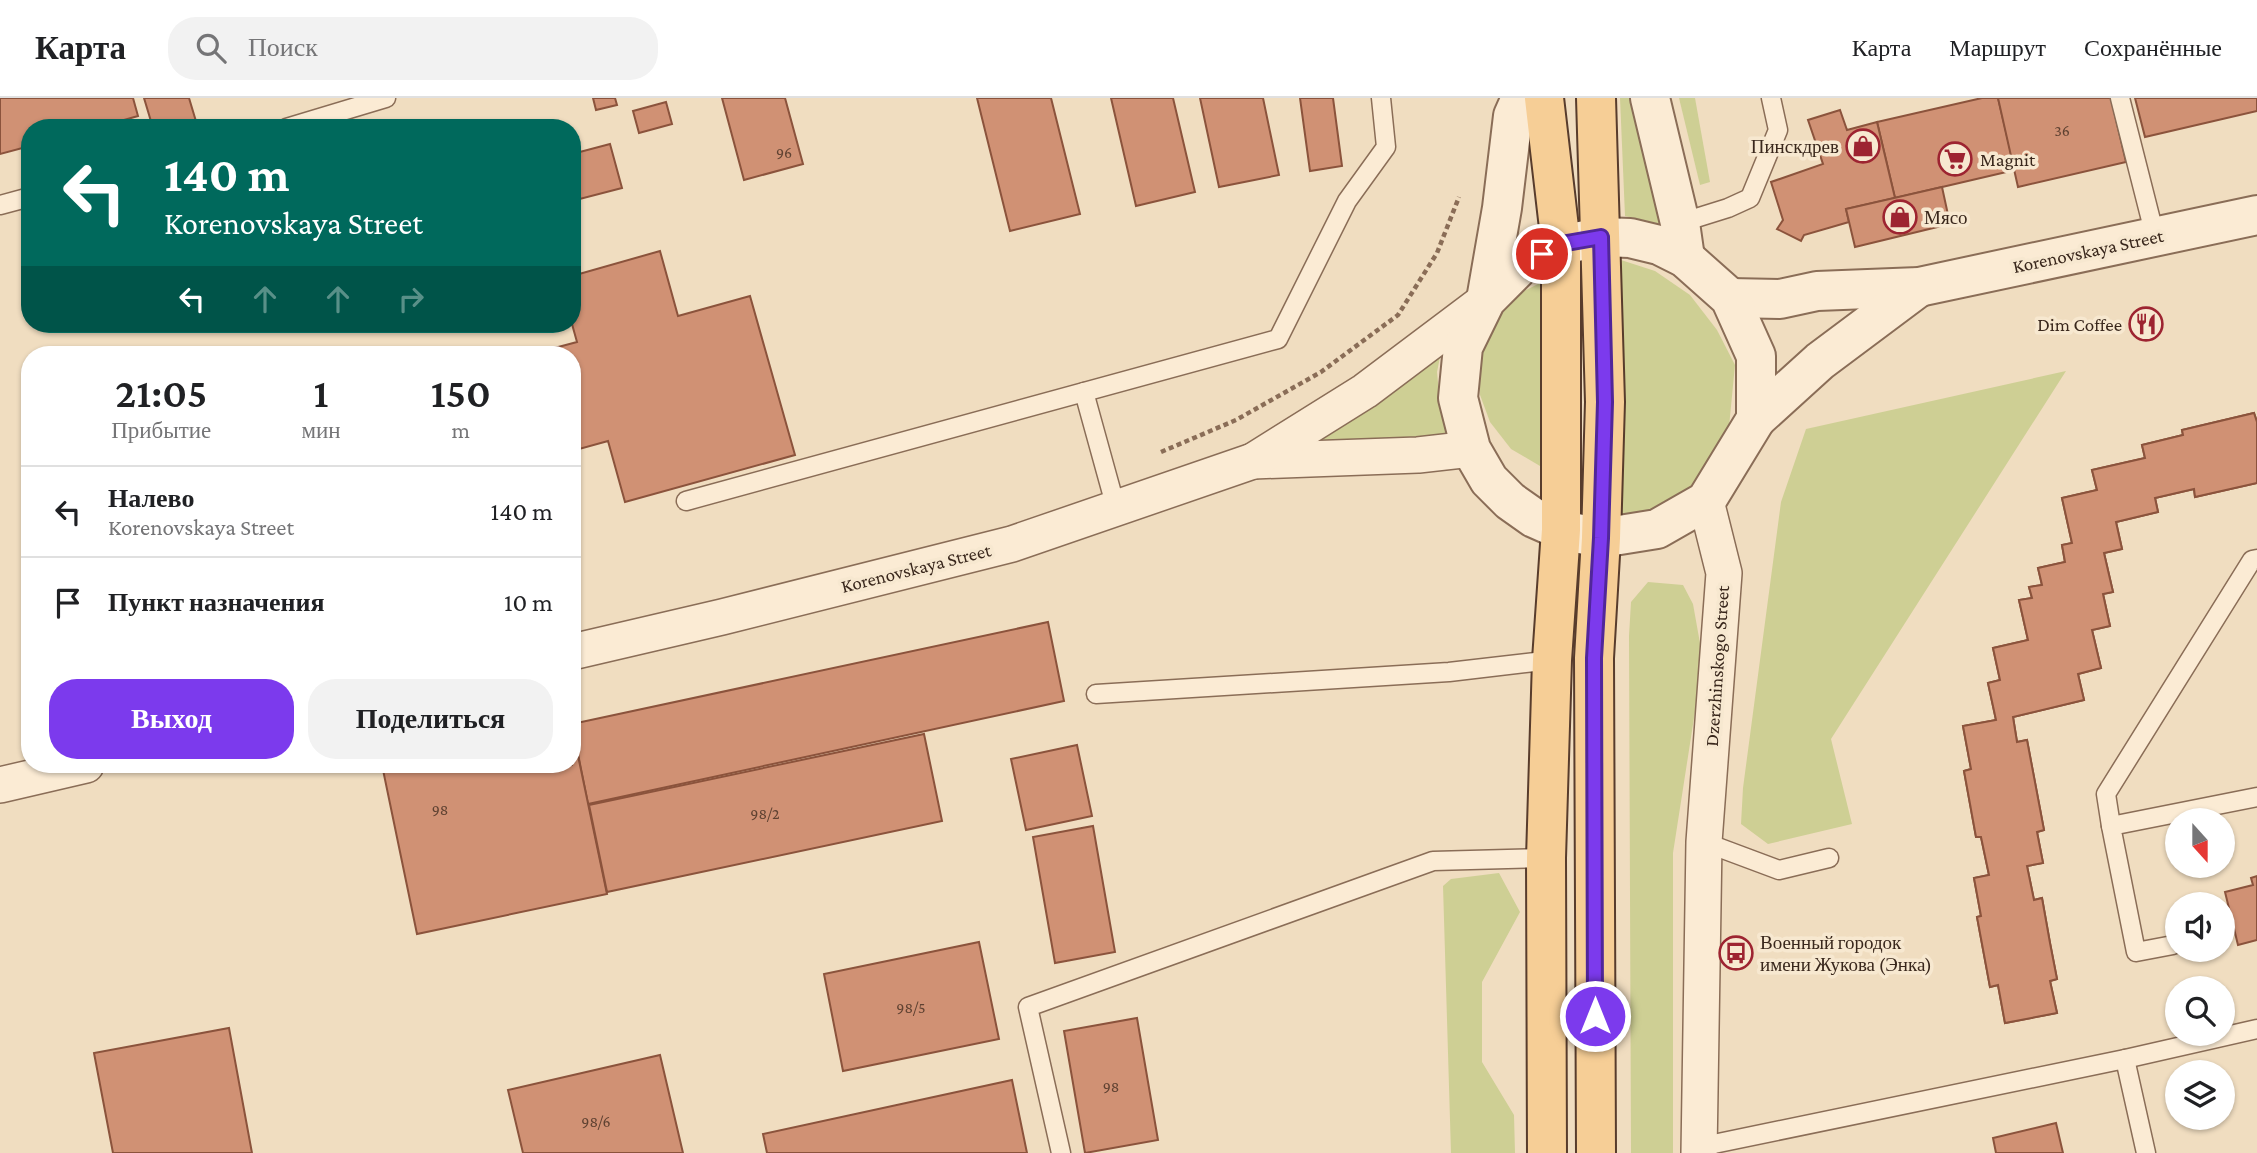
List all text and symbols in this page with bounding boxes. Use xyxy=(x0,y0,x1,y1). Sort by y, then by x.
search box xyxy=(168,17,658,80)
text: Карта xyxy=(35,29,126,66)
icon: search xyxy=(192,29,230,67)
text: Поиск xyxy=(248,33,318,62)
text: Карта xyxy=(1852,34,1911,61)
text: Маршрут xyxy=(1949,34,2046,61)
text: Сохранённые xyxy=(2084,34,2222,61)
house number: 36 xyxy=(2054,122,2070,139)
shop icon: Пинскдрев xyxy=(1844,127,1882,165)
place label: Пинскдрев xyxy=(1751,136,1839,157)
supermarket icon: Magnit xyxy=(1936,140,1974,178)
house number: 96 xyxy=(776,144,792,161)
icon: left xyxy=(49,147,140,238)
text: 140 m xyxy=(164,147,289,202)
place label: Magnit xyxy=(1980,149,2036,170)
shop icon: Мясо xyxy=(1881,198,1919,236)
text: Korenovskaya Street xyxy=(164,205,423,241)
place label: Мясо xyxy=(1924,207,1968,228)
pin xyxy=(1512,224,1572,284)
street label: Korenovskaya Street xyxy=(2011,225,2166,277)
icon: arrive xyxy=(1523,235,1561,273)
icon: left xyxy=(173,280,211,318)
icon: ahead xyxy=(246,280,284,318)
icon: ahead xyxy=(319,280,357,318)
icon: right xyxy=(392,280,430,318)
restaurant icon: Dim Coffee xyxy=(2127,305,2165,343)
place label: Dim Coffee xyxy=(2037,314,2122,335)
text: 21:05 xyxy=(115,369,207,416)
text: 1 xyxy=(314,369,329,416)
text: 150 xyxy=(431,369,491,416)
text: Прибытие xyxy=(111,417,211,443)
text: мин xyxy=(301,417,341,443)
text: m xyxy=(452,417,470,443)
text: Налево xyxy=(108,484,194,513)
icon: left xyxy=(49,493,87,531)
text: 140 m xyxy=(491,497,553,526)
text: Korenovskaya Street xyxy=(108,514,294,540)
street label: Korenovskaya Street xyxy=(839,539,994,597)
icon: arrive xyxy=(49,584,87,622)
street label: Dzerzhinskogo Street xyxy=(1701,584,1733,747)
text: Пункт назначения xyxy=(108,588,325,617)
text: 10 m xyxy=(504,588,553,617)
button: Выход xyxy=(49,679,294,759)
button: Поделиться xyxy=(308,679,553,759)
house number: 98 xyxy=(432,801,448,818)
house number: 98/2 xyxy=(750,805,780,822)
north arrow xyxy=(2165,808,2235,878)
map controls xyxy=(2165,808,2235,1130)
button: sound xyxy=(2165,892,2235,962)
place label: Военный городок имени Жукова (Энка) xyxy=(1760,932,1932,976)
bus stop icon: Военный городок имени Жукова (Энка) xyxy=(1717,934,1755,972)
button: search xyxy=(2165,976,2235,1046)
position arrow xyxy=(1558,979,1632,1053)
house number: 98/5 xyxy=(896,999,926,1016)
button: layers xyxy=(2165,1060,2235,1130)
house number: 98 xyxy=(1103,1078,1119,1095)
house number: 98/6 xyxy=(581,1113,611,1130)

